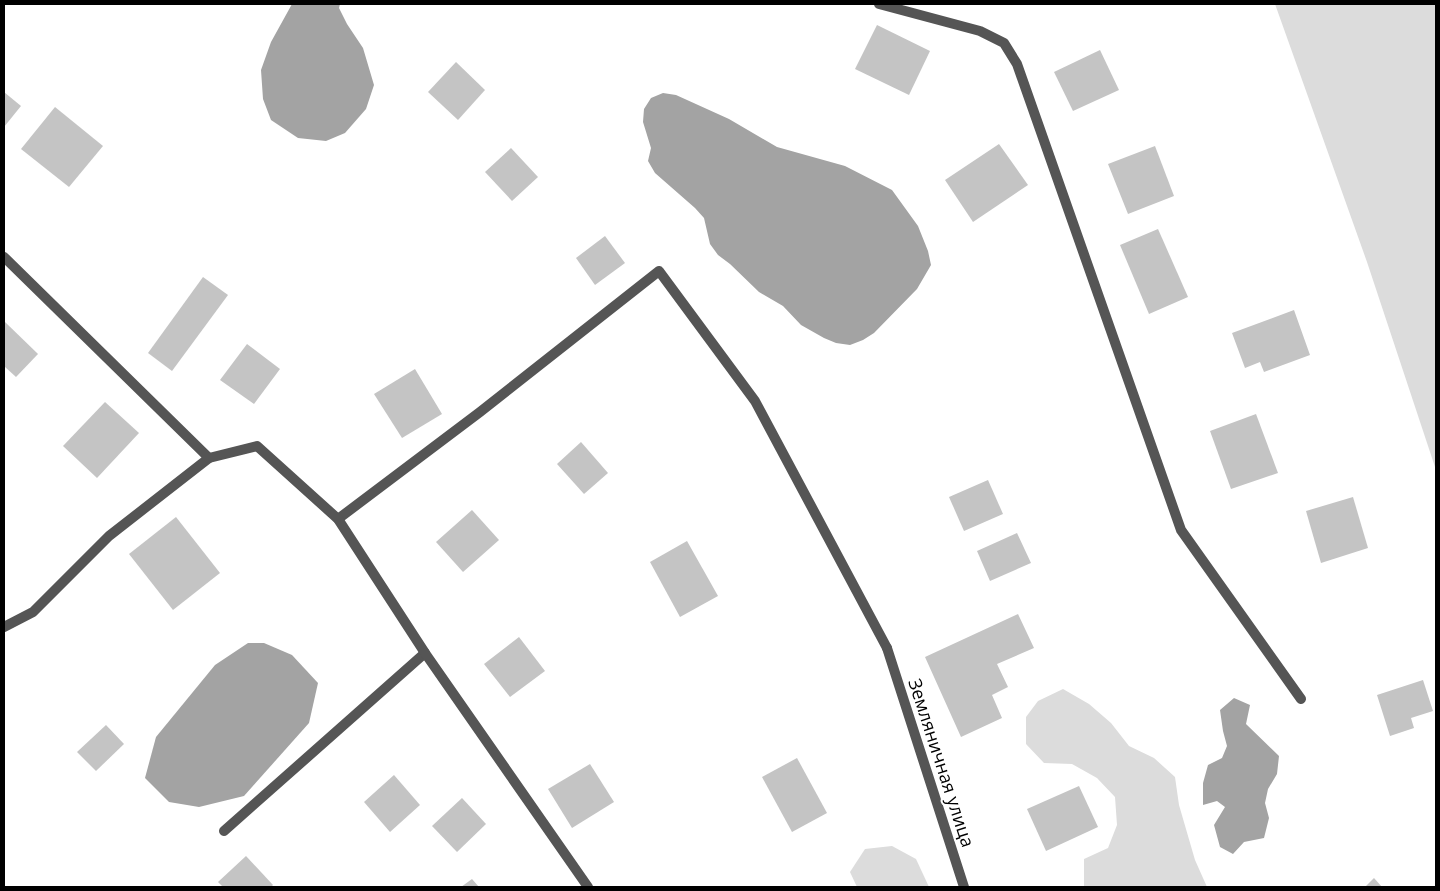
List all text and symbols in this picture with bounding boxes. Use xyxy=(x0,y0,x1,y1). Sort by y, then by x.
street label: Земляничная улица xyxy=(903,675,981,850)

